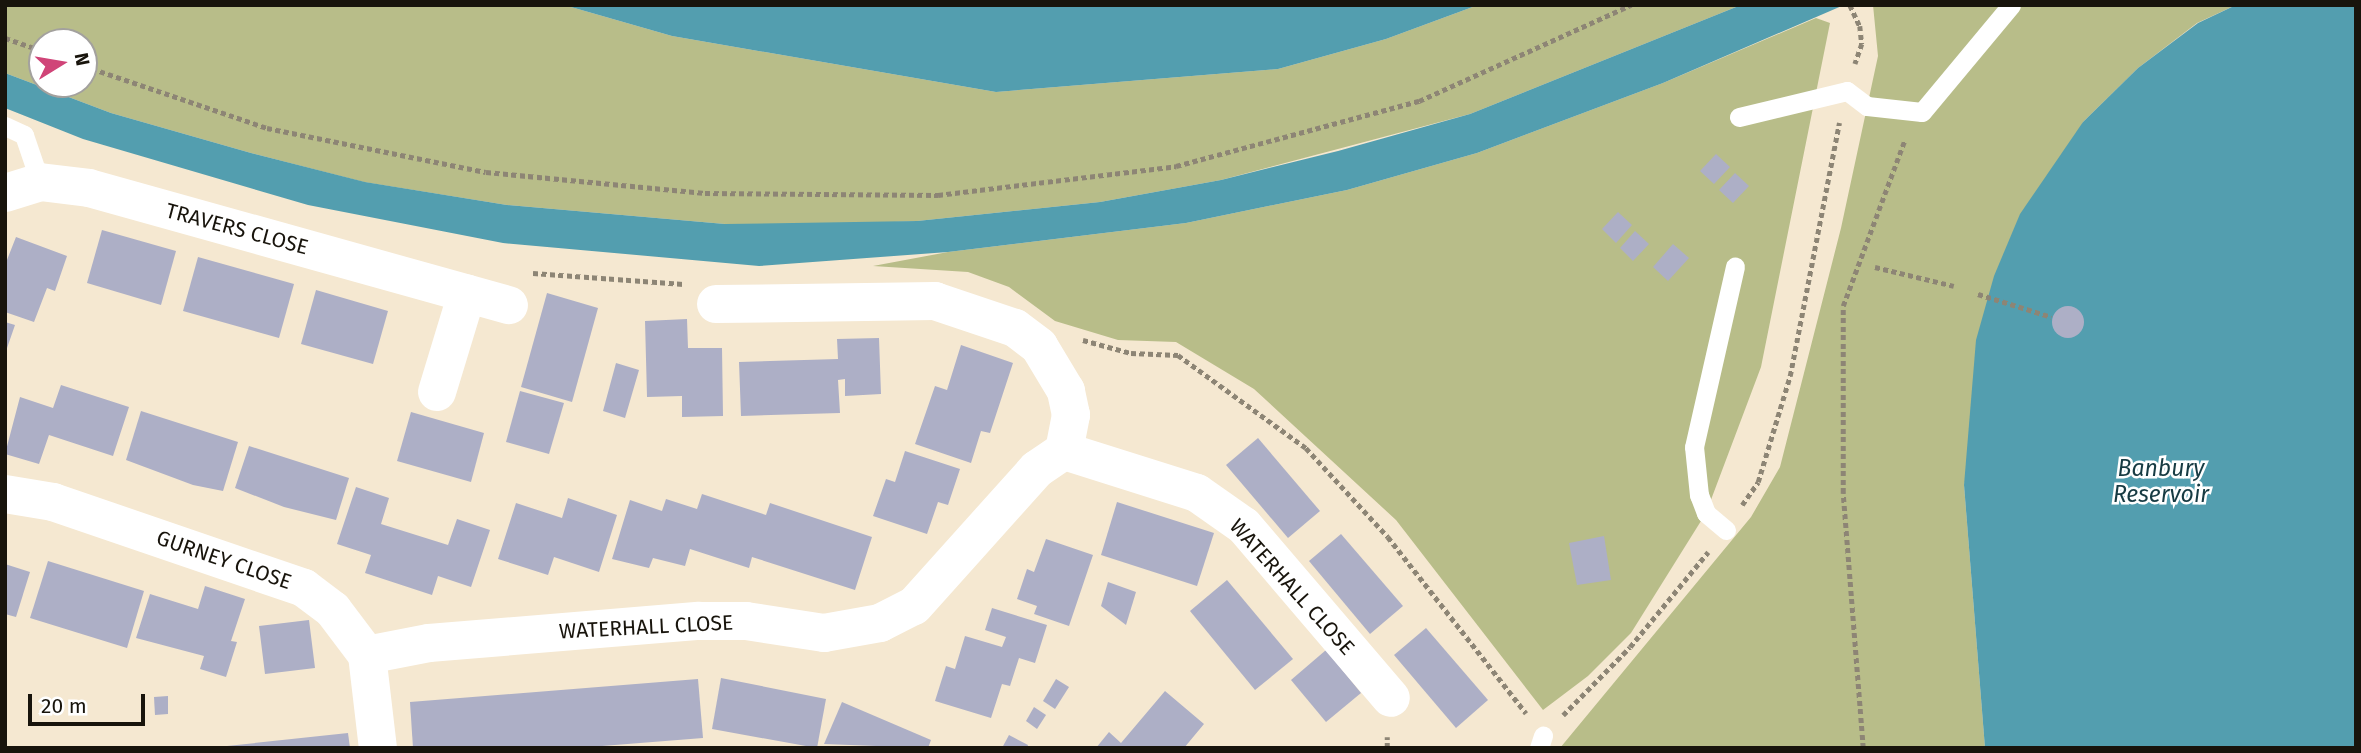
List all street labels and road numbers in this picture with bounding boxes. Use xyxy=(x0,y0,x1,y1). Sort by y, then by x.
street label: TRAVERS CLOSE xyxy=(163,198,311,260)
street label: WATERHALL CLOSE xyxy=(1224,514,1360,660)
street label: GURNEY CLOSE xyxy=(153,525,295,595)
street label: WATERHALL CLOSE xyxy=(558,610,734,644)

